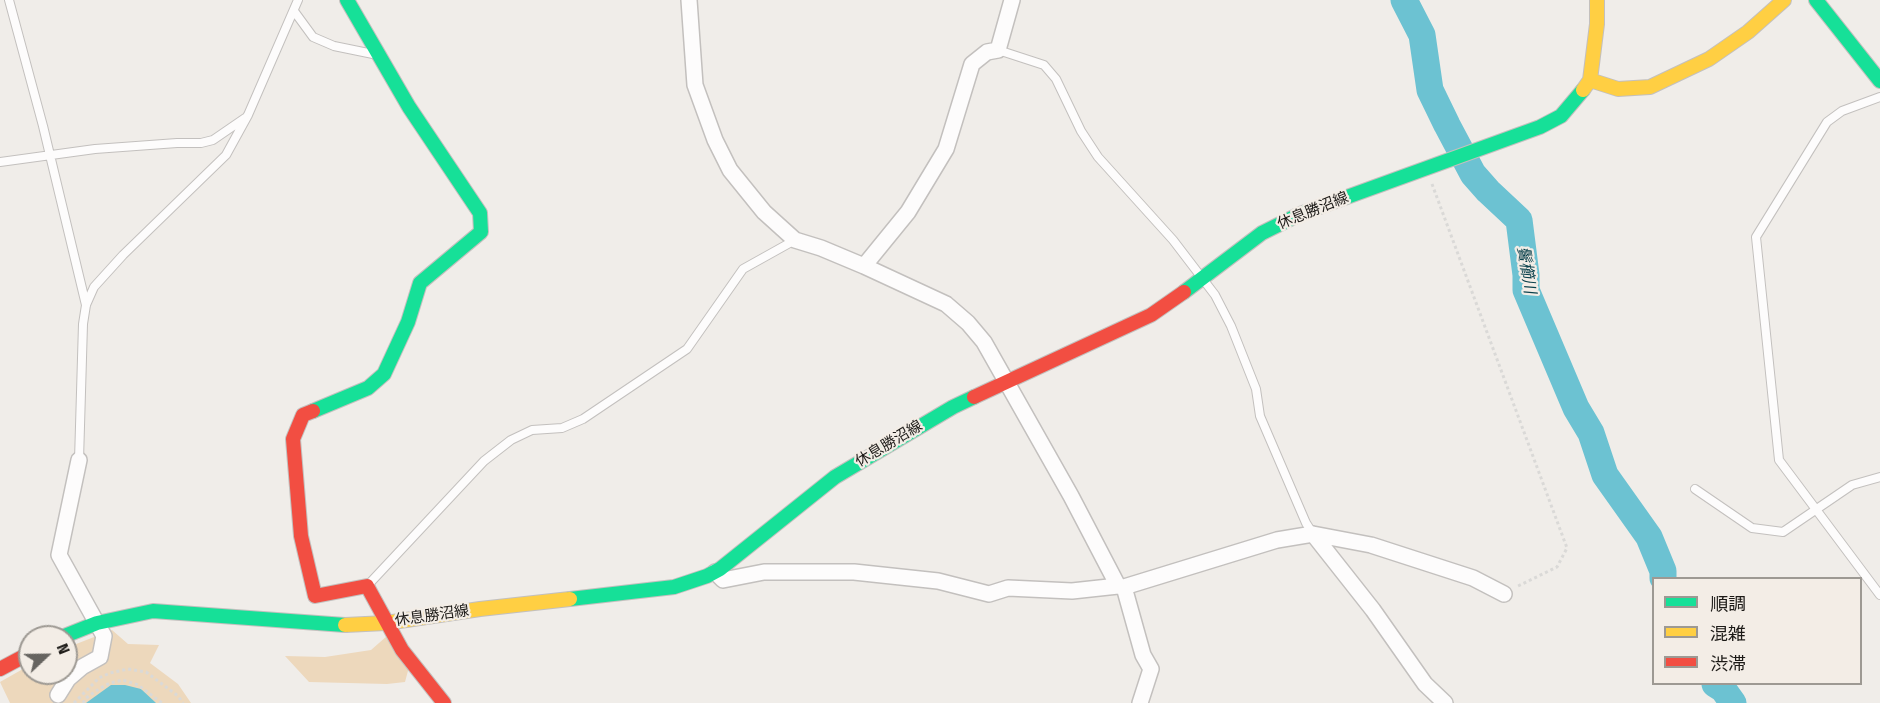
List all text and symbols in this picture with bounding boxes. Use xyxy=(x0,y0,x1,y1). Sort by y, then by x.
street label: 休息勝沼線 xyxy=(1275,189,1351,233)
water label: 鬢櫛川 xyxy=(1513,245,1539,295)
street label: 休息勝沼線 xyxy=(852,417,926,471)
legend xyxy=(1652,577,1862,685)
text: 順調 xyxy=(1710,593,1746,615)
street label: 休息勝沼線 xyxy=(394,602,470,630)
text: 混雑 xyxy=(1710,623,1746,645)
north arrow xyxy=(18,625,78,685)
text: N xyxy=(53,641,74,657)
text: 渋滞 xyxy=(1710,653,1746,675)

